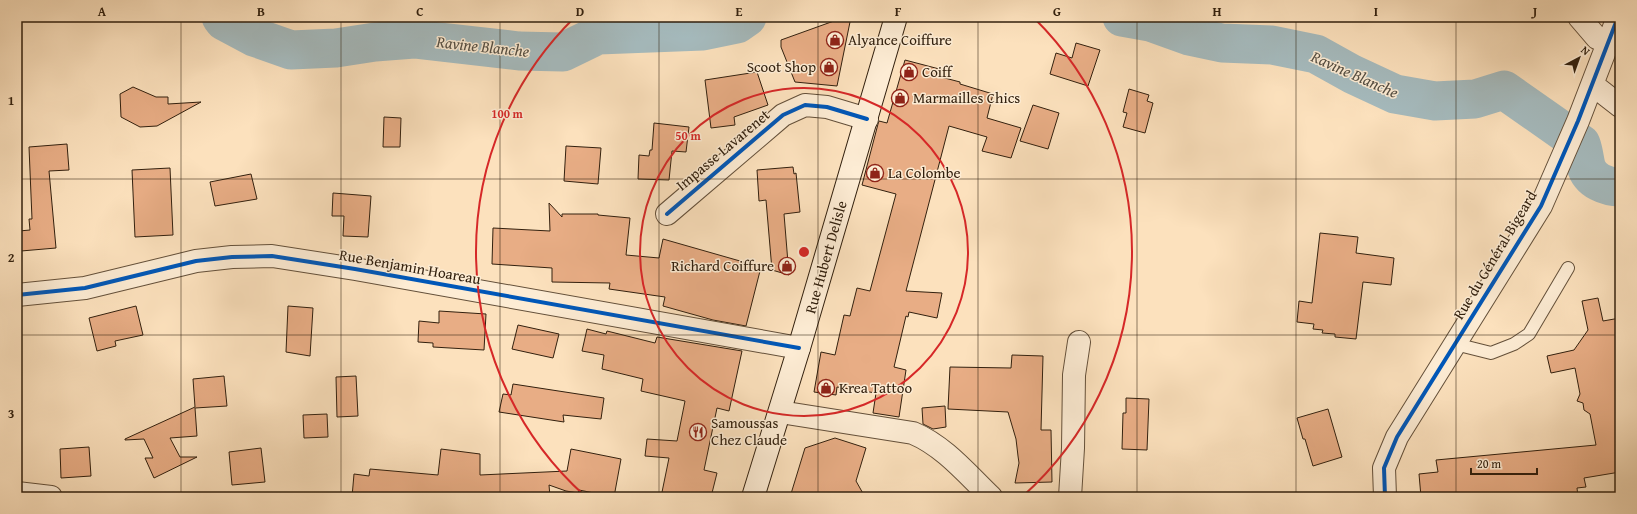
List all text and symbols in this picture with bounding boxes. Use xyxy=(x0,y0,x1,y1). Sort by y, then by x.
text: A xyxy=(98,2,107,21)
text: B xyxy=(257,2,265,21)
text: C xyxy=(416,2,424,21)
text: D xyxy=(576,2,584,21)
text: E xyxy=(736,2,743,21)
text: F xyxy=(895,2,902,21)
text: G xyxy=(1053,2,1061,21)
text: H xyxy=(1212,2,1222,21)
text: I xyxy=(1374,2,1378,21)
text: J xyxy=(1531,2,1538,21)
water label: Ravine Blanche xyxy=(434,29,531,63)
place label: Alyance Coiffure xyxy=(848,29,952,50)
shop icon: Alyance Coiffure xyxy=(825,30,845,50)
north arrow xyxy=(1559,38,1599,78)
text: N xyxy=(1578,42,1594,59)
water label: Ravine Blanche xyxy=(1307,44,1403,104)
place label: Scoot Shop xyxy=(747,56,816,77)
shop icon: Scoot Shop xyxy=(819,57,839,77)
place label: Coiff xyxy=(922,61,953,82)
shop icon: Coiff xyxy=(899,62,919,82)
place label: Marmailles Chics xyxy=(913,87,1020,108)
shop icon: Marmailles Chics xyxy=(890,88,910,108)
text: 1 xyxy=(8,91,14,110)
street label: Impasse Lavarenet xyxy=(671,104,775,195)
text: 100 m xyxy=(491,105,524,122)
text: 50 m xyxy=(675,127,701,144)
place label: La Colombe xyxy=(888,162,960,183)
shop icon: La Colombe xyxy=(865,163,885,183)
street label: Rue du Général Bigeard xyxy=(1448,186,1541,323)
street label: Rue Hubert Delisle xyxy=(799,198,852,316)
street label: Rue Benjamin Hoareau xyxy=(338,244,483,289)
centre of rings xyxy=(797,245,811,259)
text: 2 xyxy=(8,248,15,267)
place label: Richard Coiffure xyxy=(671,255,774,276)
shop icon: Richard Coiffure xyxy=(777,256,797,276)
place label: Krea Tattoo xyxy=(839,377,912,398)
shop icon: Krea Tattoo xyxy=(816,378,836,398)
text: 3 xyxy=(8,404,14,423)
place label: Samoussas Chez Claude xyxy=(711,412,787,450)
restaurant icon: Samoussas Chez Claude xyxy=(688,422,708,442)
scale bar xyxy=(1471,450,1537,476)
text: 20 m xyxy=(1477,455,1501,472)

